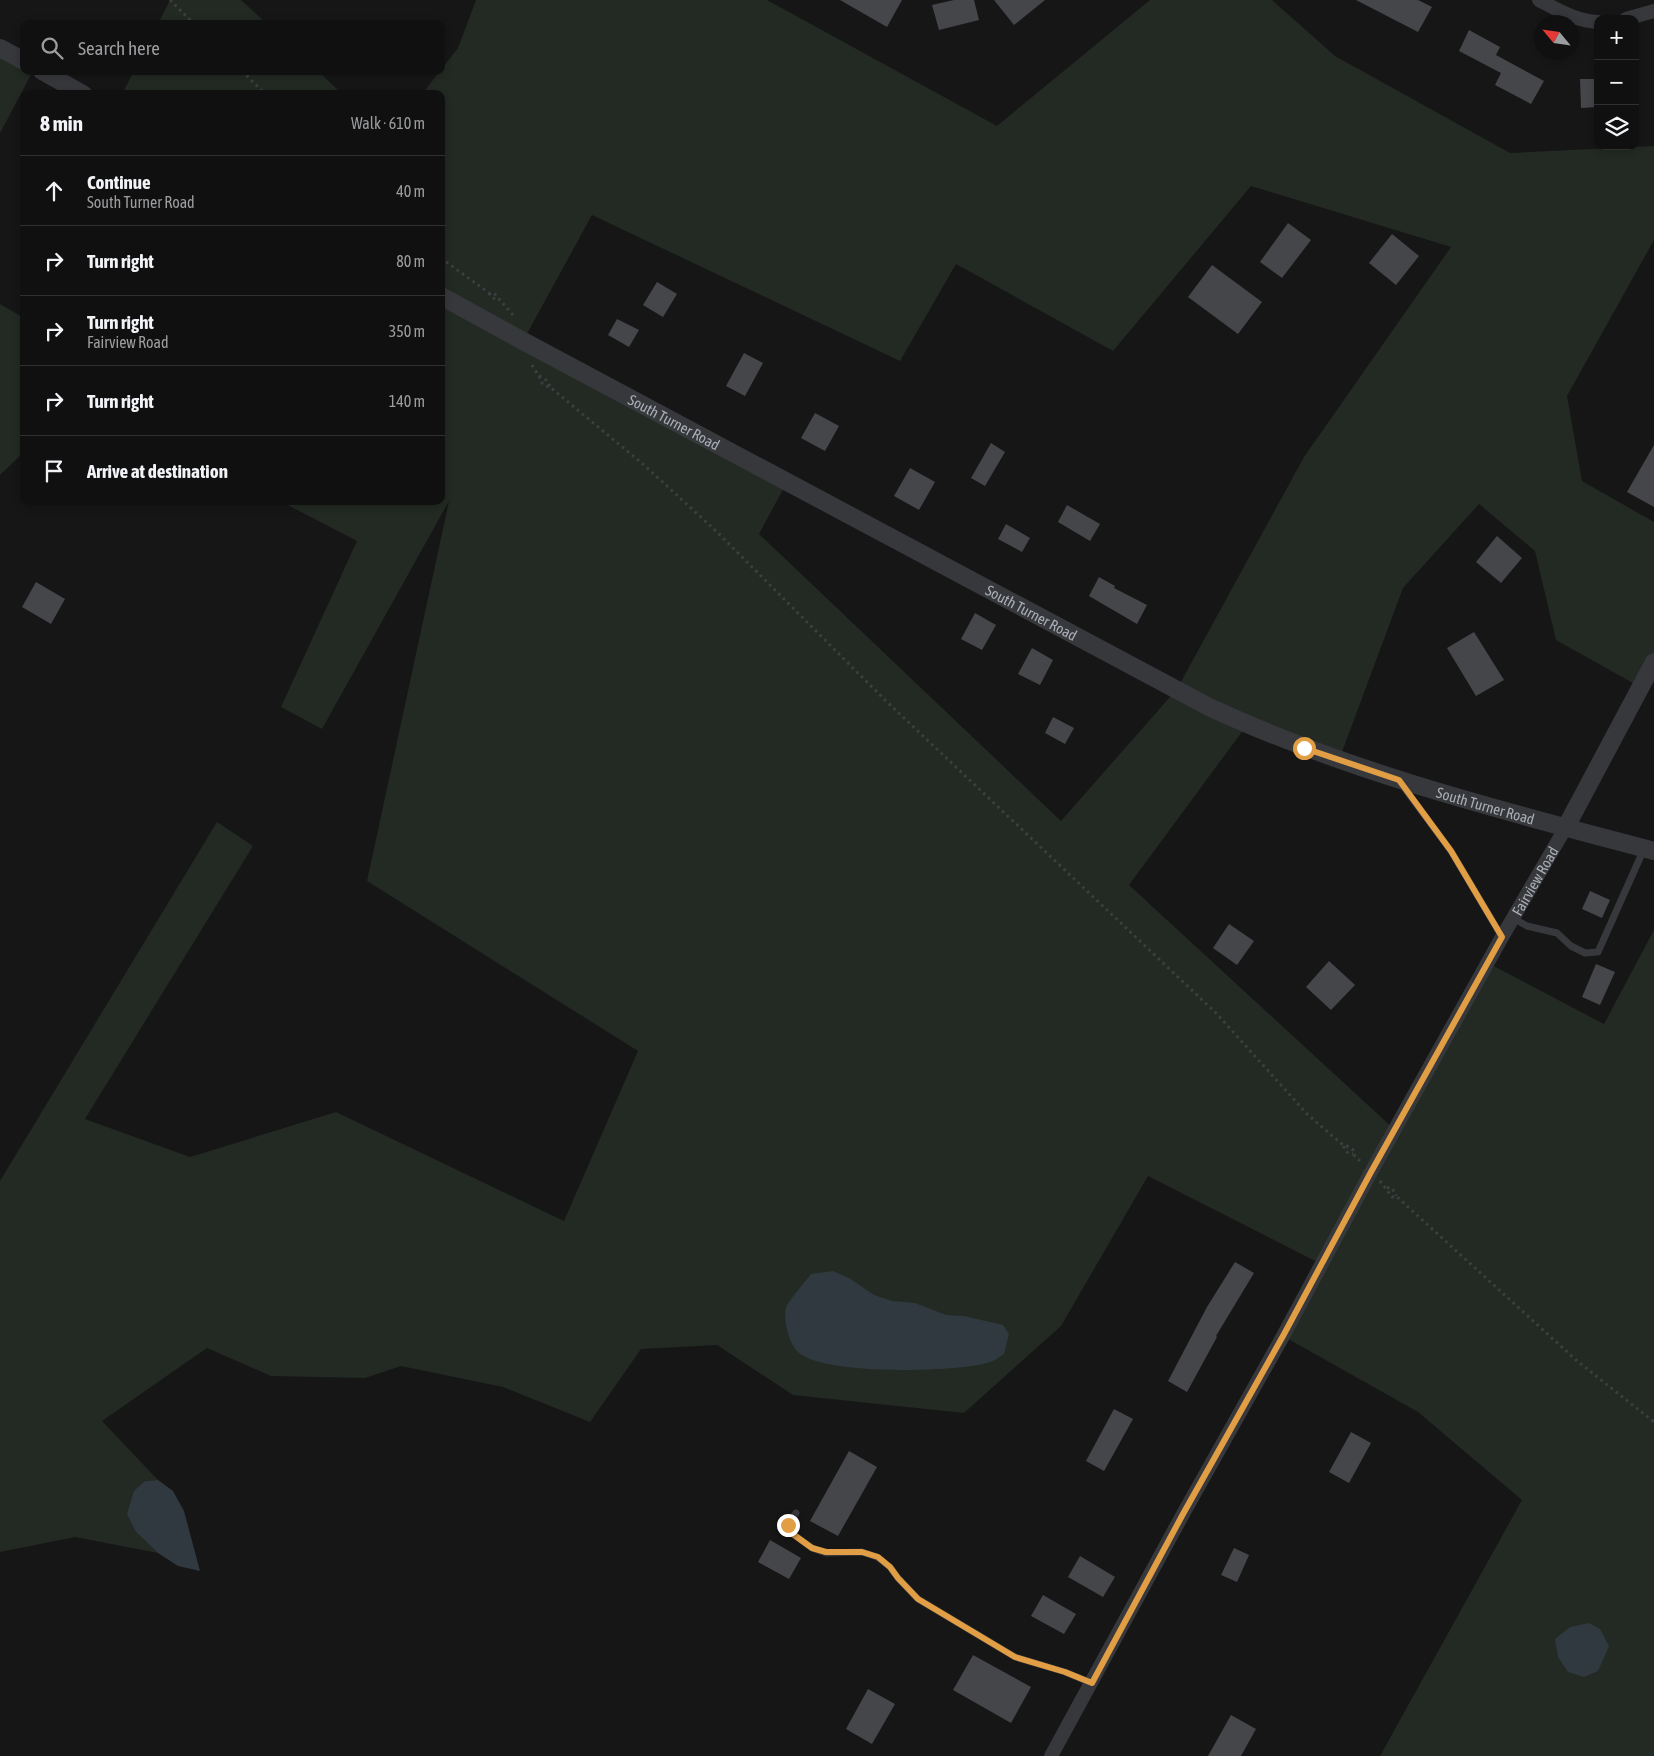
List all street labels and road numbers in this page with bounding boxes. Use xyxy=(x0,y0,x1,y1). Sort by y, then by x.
street label: South Turner Road xyxy=(626,390,723,453)
street label: South Turner Road xyxy=(983,581,1080,644)
street label: South Turner Road xyxy=(1435,783,1537,827)
street label: Fairview Road xyxy=(1508,843,1561,918)

